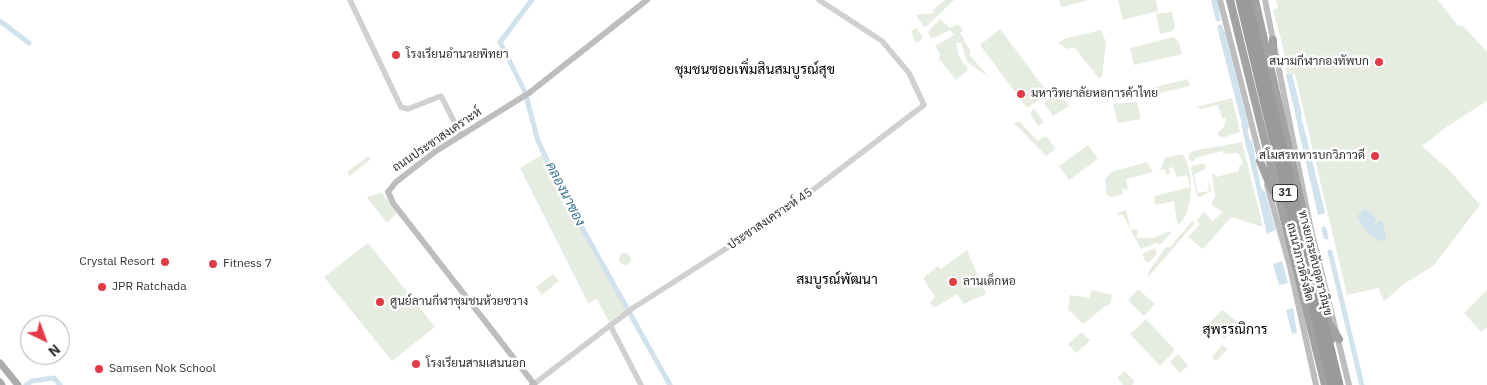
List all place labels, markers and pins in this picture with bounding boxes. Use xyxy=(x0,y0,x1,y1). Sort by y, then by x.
place label: โรงเรียนอำนวยพิทยา xyxy=(406,48,509,62)
marker: โรงเรียนอำนวยพิทยา xyxy=(390,49,402,61)
place label: สนามกีฬากองทัพบก xyxy=(1269,55,1369,69)
marker: สนามกีฬากองทัพบก xyxy=(1373,56,1385,68)
place label: มหาวิทยาลัยหอการค้าไทย xyxy=(1031,87,1158,101)
marker: มหาวิทยาลัยหอการค้าไทย xyxy=(1015,88,1027,100)
place label: สโมสรทหารบกวิภาวดี xyxy=(1259,149,1365,163)
marker: สโมสรทหารบกวิภาวดี xyxy=(1369,150,1381,162)
place label: Crystal Resort xyxy=(79,255,155,269)
marker: Crystal Resort xyxy=(159,256,171,268)
place label: Fitness 7 xyxy=(223,257,272,271)
marker: Fitness 7 xyxy=(207,258,219,270)
place label: ลานเด็กหอ xyxy=(963,275,1016,289)
marker: ลานเด็กหอ xyxy=(947,276,959,288)
place label: JPR Ratchada xyxy=(112,280,187,294)
marker: JPR Ratchada xyxy=(96,281,108,293)
place label: ศูนย์ลานกีฬาชุมชนห้วยขวาง xyxy=(390,295,528,309)
marker: ศูนย์ลานกีฬาชุมชนห้วยขวาง xyxy=(374,296,386,308)
place label: โรงเรียนสามเสนนอก xyxy=(426,357,526,371)
marker: โรงเรียนสามเสนนอก xyxy=(410,358,422,370)
place label: Samsen Nok School xyxy=(109,362,216,376)
marker: Samsen Nok School xyxy=(93,363,105,375)

